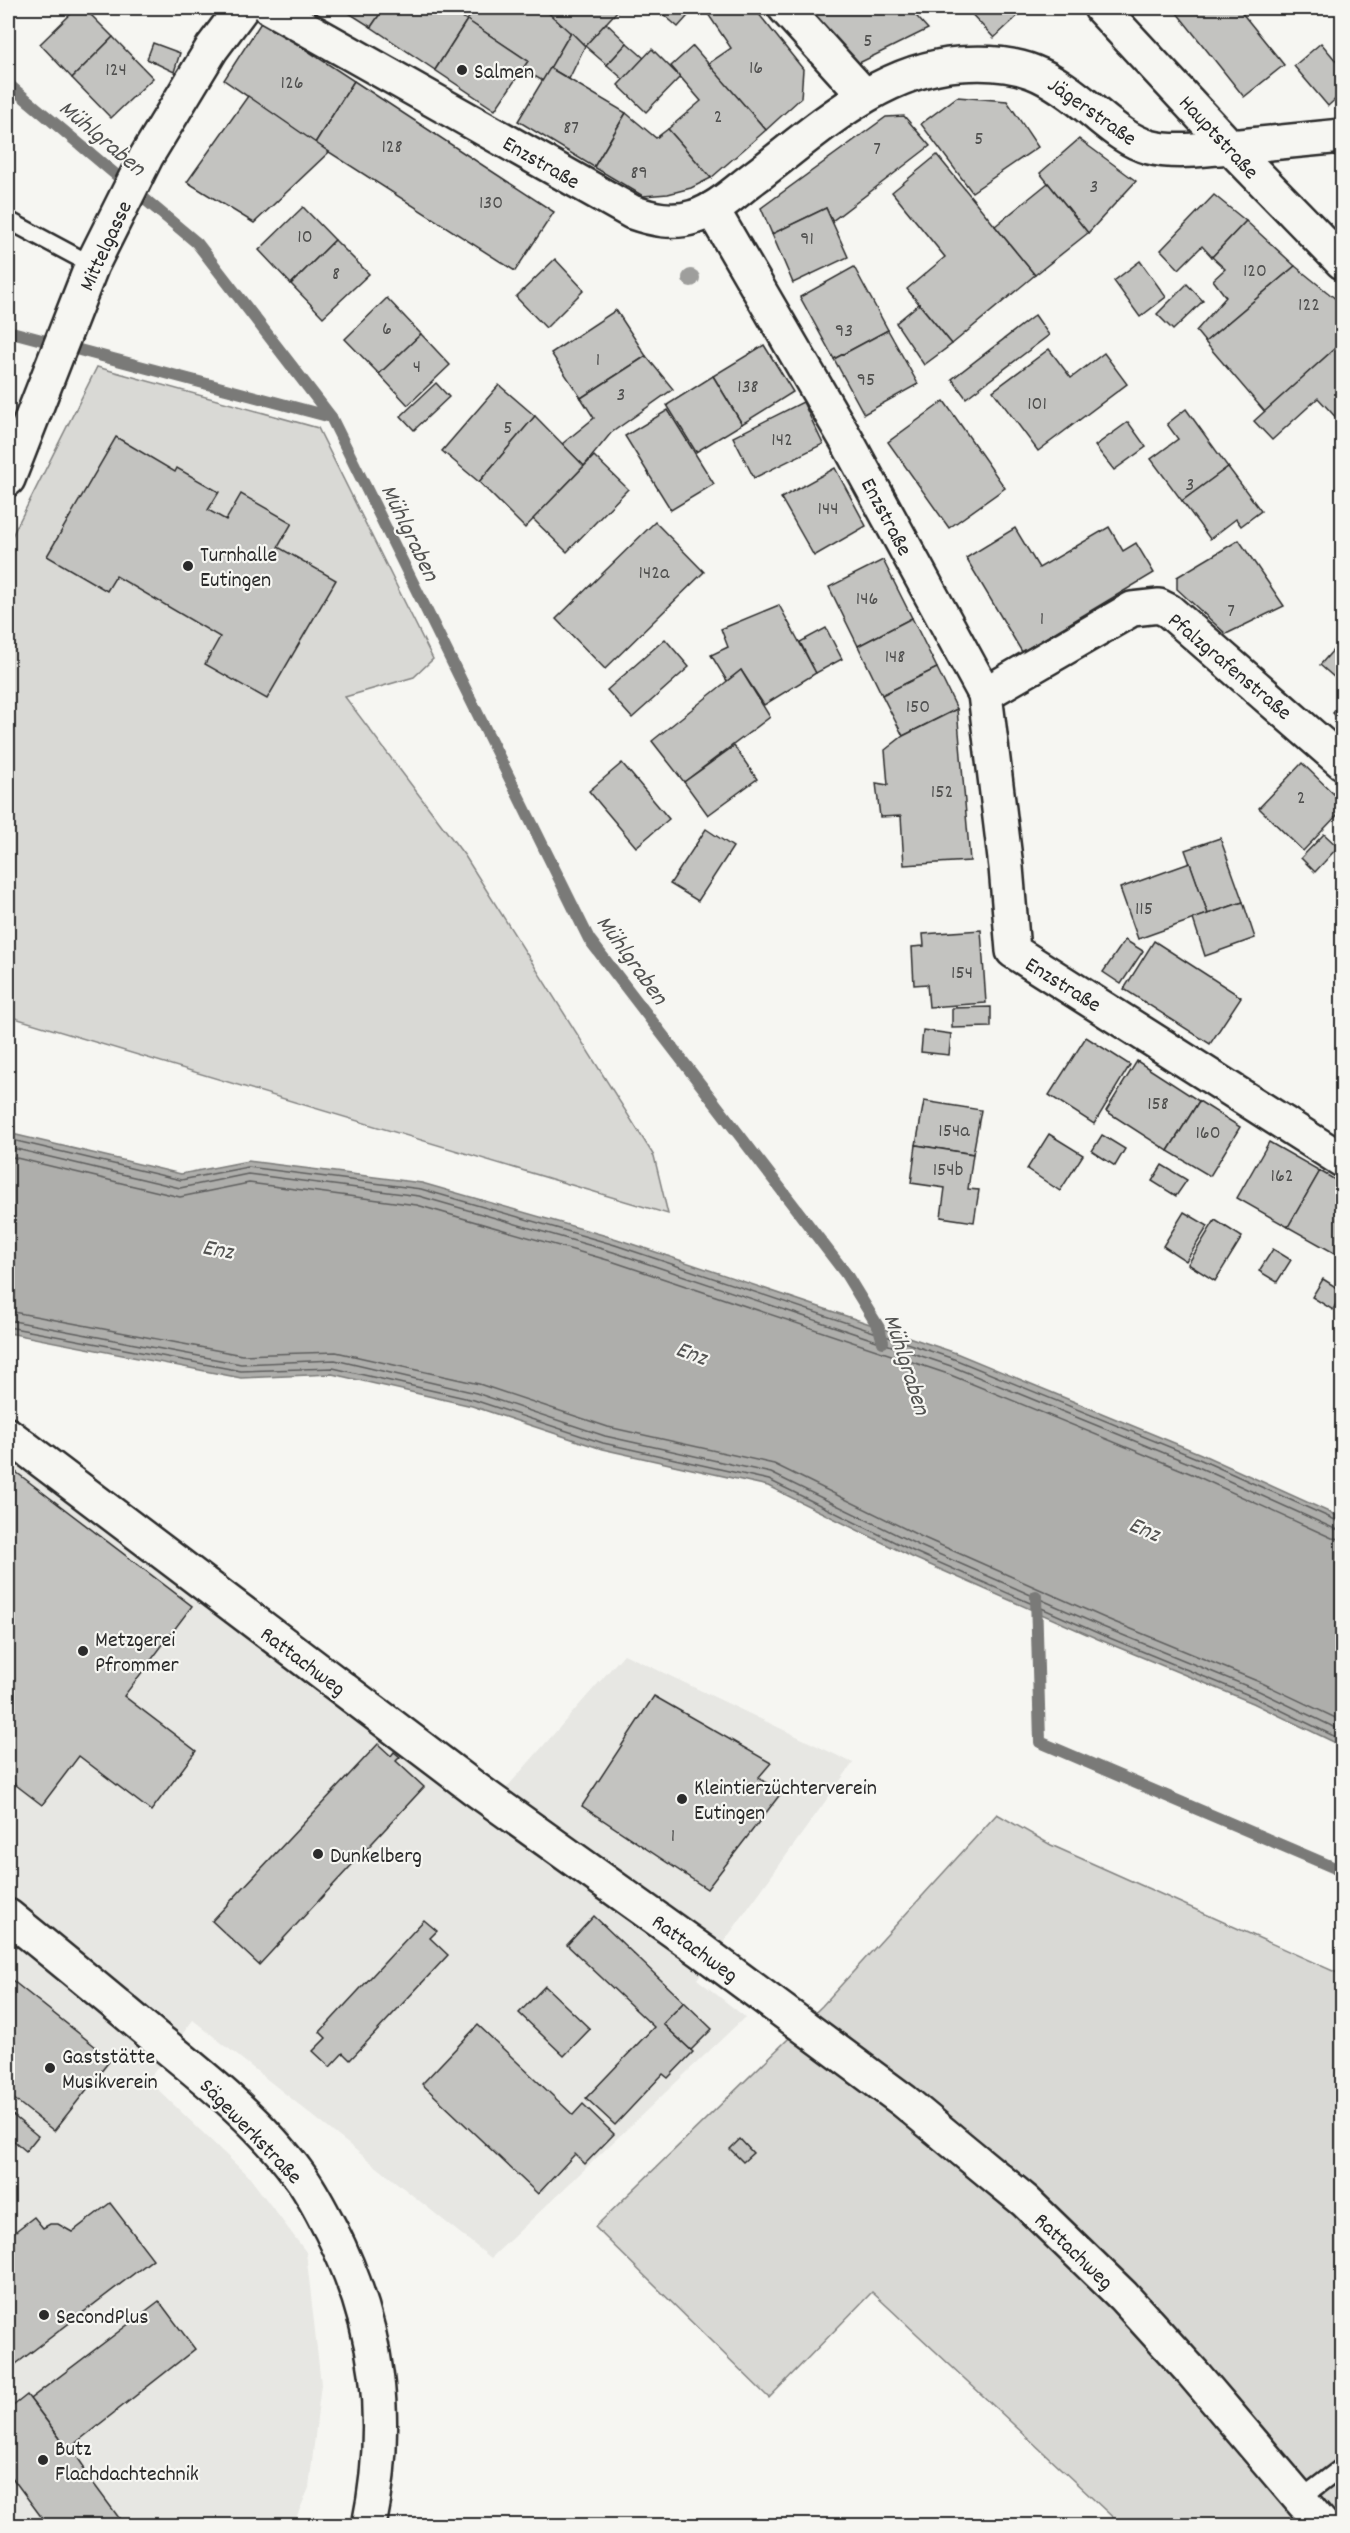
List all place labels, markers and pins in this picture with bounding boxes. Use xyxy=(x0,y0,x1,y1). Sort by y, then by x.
place label: Salmen xyxy=(474,58,534,89)
marker: Salmen xyxy=(455,63,469,77)
place label: Turnhalle Eutingen xyxy=(200,541,277,597)
marker: Turnhalle Eutingen xyxy=(181,559,195,573)
place label: Metzgerei Pfrommer xyxy=(95,1626,180,1682)
marker: Metzgerei Pfrommer xyxy=(76,1644,90,1658)
place label: Kleintierzüchterverein Eutingen xyxy=(694,1774,877,1830)
marker: Kleintierzüchterverein Eutingen xyxy=(675,1792,689,1806)
place label: Dunkelberg xyxy=(330,1842,422,1873)
marker: Dunkelberg xyxy=(311,1847,325,1861)
place label: Gaststätte Musikverein xyxy=(62,2043,158,2099)
marker: Gaststätte Musikverein xyxy=(43,2061,57,2075)
place label: SecondPlus xyxy=(56,2303,148,2334)
marker: SecondPlus xyxy=(37,2308,51,2322)
place label: Butz Flachdachtechnik xyxy=(55,2435,199,2491)
marker: Butz Flachdachtechnik xyxy=(36,2453,50,2467)

